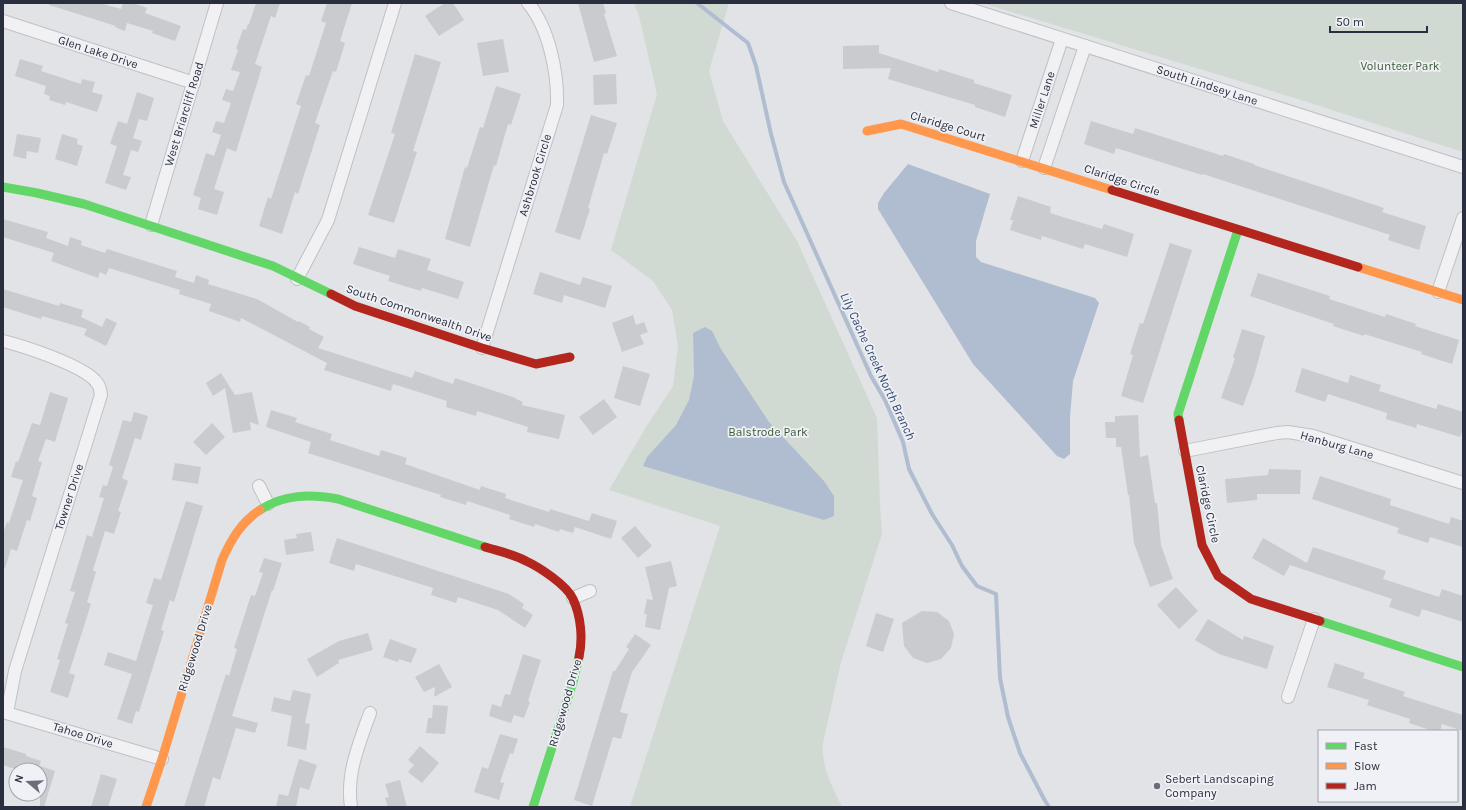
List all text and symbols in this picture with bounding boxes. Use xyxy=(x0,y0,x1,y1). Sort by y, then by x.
scale bar xyxy=(1330,8,1427,34)
text: 50 m xyxy=(1336,15,1364,29)
street label: Glen Lake Drive xyxy=(56,32,140,72)
park label: Volunteer Park xyxy=(1360,59,1440,73)
street label: West Briarcliff Road xyxy=(161,60,207,168)
street label: South Lindsey Lane xyxy=(1155,62,1259,108)
street label: Miller Lane xyxy=(1026,70,1058,130)
street label: Claridge Court xyxy=(909,108,988,144)
street label: Ashbrook Circle xyxy=(516,132,554,218)
street label: Claridge Circle xyxy=(1082,161,1162,199)
street label: South Commonwealth Drive xyxy=(344,281,494,345)
water label: Lily Cache Creek North Branch xyxy=(837,290,919,442)
park label: Balstrode Park xyxy=(728,425,808,439)
street label: Hanburg Lane xyxy=(1299,428,1375,462)
street label: Towner Drive xyxy=(52,462,86,532)
street label: Claridge Circle xyxy=(1193,464,1223,544)
street label: Ridgewood Drive xyxy=(175,603,215,693)
street label: Ridgewood Drive xyxy=(546,657,584,749)
street label: Tahoe Drive xyxy=(51,719,115,751)
legend xyxy=(1318,730,1458,802)
text: Fast xyxy=(1354,739,1378,753)
text: Slow xyxy=(1354,759,1380,773)
north arrow xyxy=(8,762,48,802)
place label: Sebert Landscaping Company xyxy=(1165,772,1274,800)
text: N xyxy=(12,773,26,785)
text: Jam xyxy=(1354,779,1377,793)
marker: Sebert Landscaping Company xyxy=(1152,781,1162,791)

